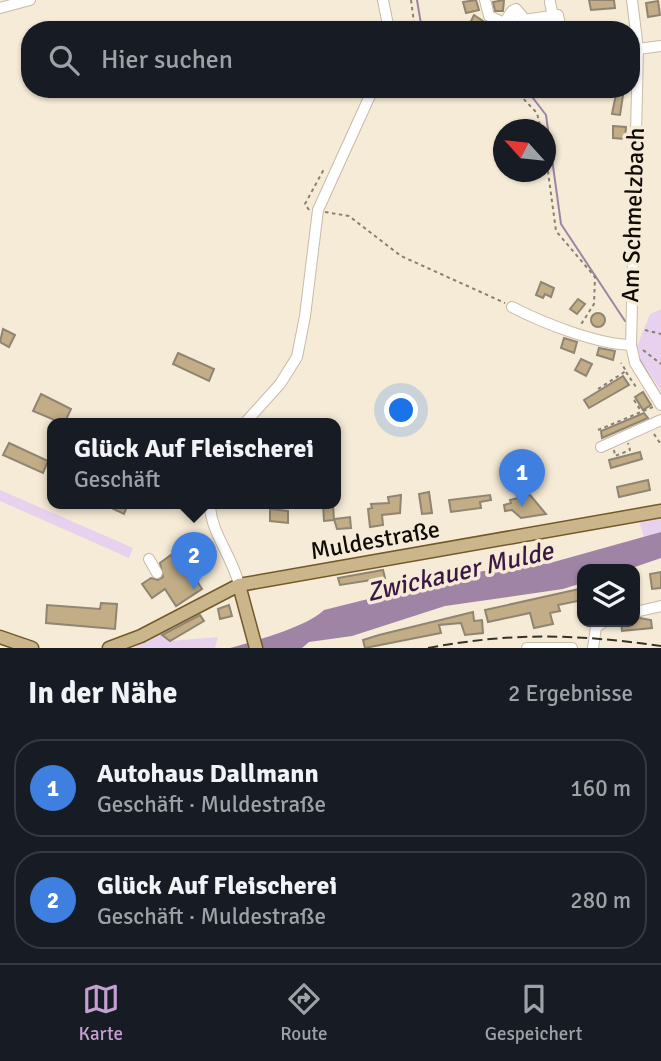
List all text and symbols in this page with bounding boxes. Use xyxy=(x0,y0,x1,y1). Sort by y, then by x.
search box xyxy=(21,21,640,98)
icon: search xyxy=(45,41,83,79)
text: Hier suchen xyxy=(101,44,233,76)
north arrow xyxy=(493,119,556,182)
street label: Am Schmelzbach xyxy=(615,127,651,303)
your location xyxy=(384,393,418,427)
popup xyxy=(47,418,341,509)
text: Glück Auf Fleischerei xyxy=(74,433,314,465)
pin: 1 xyxy=(499,449,545,507)
text: Geschäft xyxy=(74,465,160,494)
street label: Muldestraße xyxy=(308,514,442,566)
pin: 2 xyxy=(171,532,217,590)
water label: Zwickauer Mulde xyxy=(364,535,558,609)
map controls xyxy=(577,564,640,627)
button: layers xyxy=(577,564,640,627)
text: In der Nähe xyxy=(28,675,177,712)
text: 2 Ergebnisse xyxy=(508,679,633,708)
text: Autohaus Dallmann xyxy=(97,758,319,790)
text: 1 xyxy=(47,774,59,803)
text: 160 m xyxy=(570,774,631,803)
text: Geschäft · Muldestraße xyxy=(97,790,326,819)
text: Glück Auf Fleischerei xyxy=(97,870,337,902)
text: 2 xyxy=(47,886,59,915)
text: 280 m xyxy=(570,886,631,915)
text: Geschäft · Muldestraße xyxy=(97,902,326,931)
tab: Karte xyxy=(79,980,123,1046)
tab: Route xyxy=(280,980,328,1046)
tab: Gespeichert xyxy=(485,980,582,1046)

